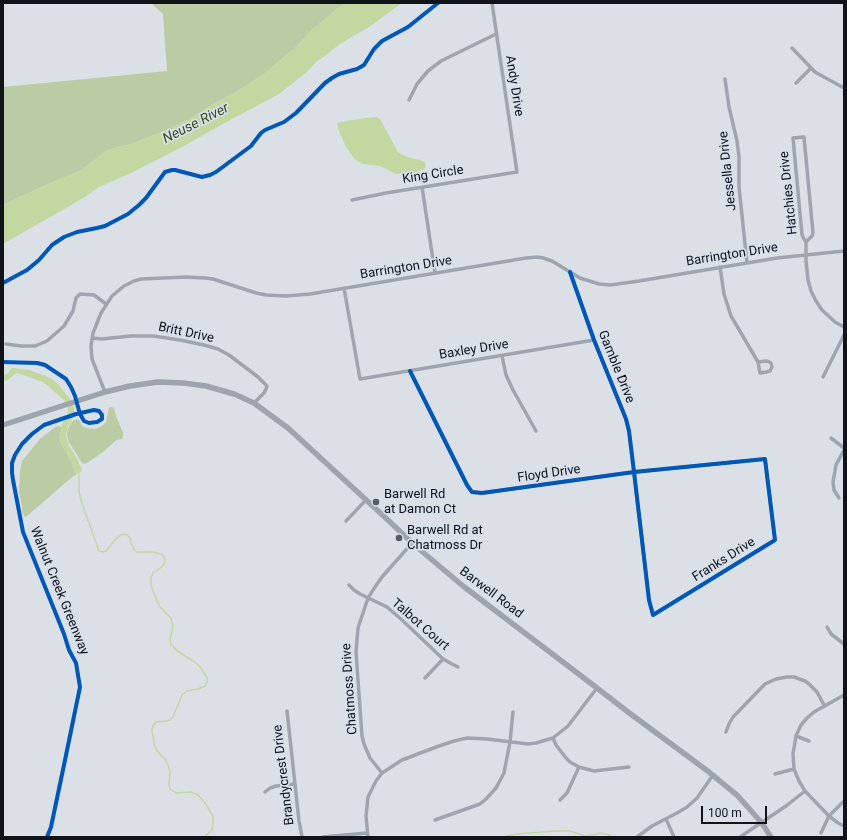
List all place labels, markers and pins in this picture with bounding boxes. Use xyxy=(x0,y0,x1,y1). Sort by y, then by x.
place label: Barwell Rd at Damon Ct xyxy=(384,487,456,518)
marker: Barwell Rd at Damon Ct xyxy=(371,497,381,507)
place label: Barwell Rd at Chatmoss Dr xyxy=(407,523,483,554)
marker: Barwell Rd at Chatmoss Dr xyxy=(394,533,404,543)

